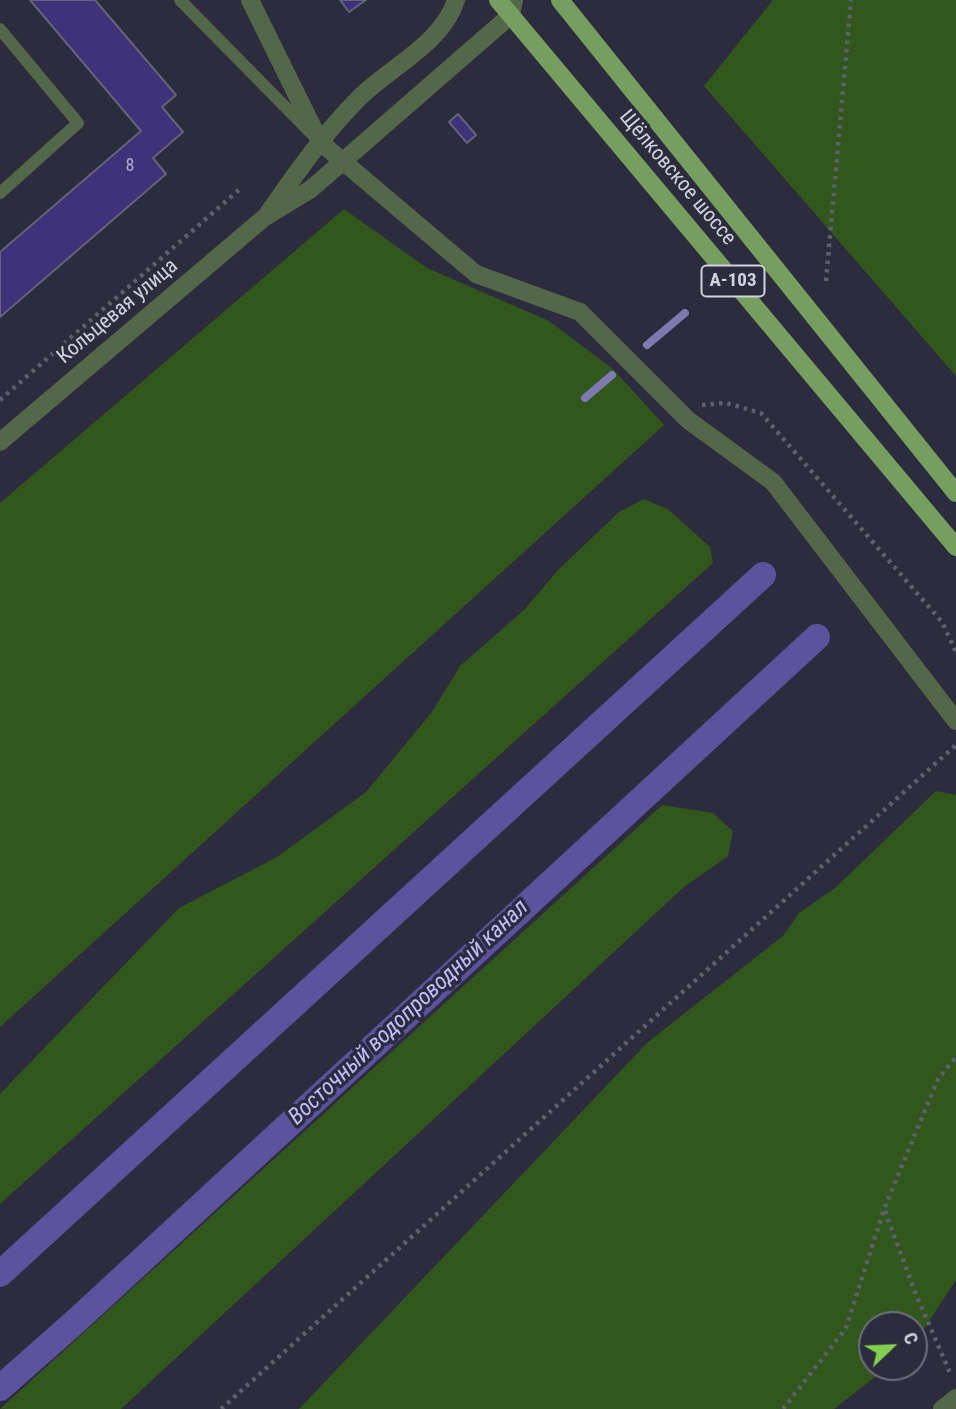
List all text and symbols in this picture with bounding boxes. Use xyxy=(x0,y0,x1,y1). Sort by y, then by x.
street label: Щёлковское шоссе xyxy=(613,105,741,251)
house number: 8 xyxy=(126,155,134,177)
street label: Кольцевая улица xyxy=(52,254,184,370)
road number: А-103 xyxy=(702,266,764,296)
water label: Восточный водопроводный канал xyxy=(283,895,535,1131)
north arrow xyxy=(858,1311,928,1381)
text: С xyxy=(898,1329,924,1348)

